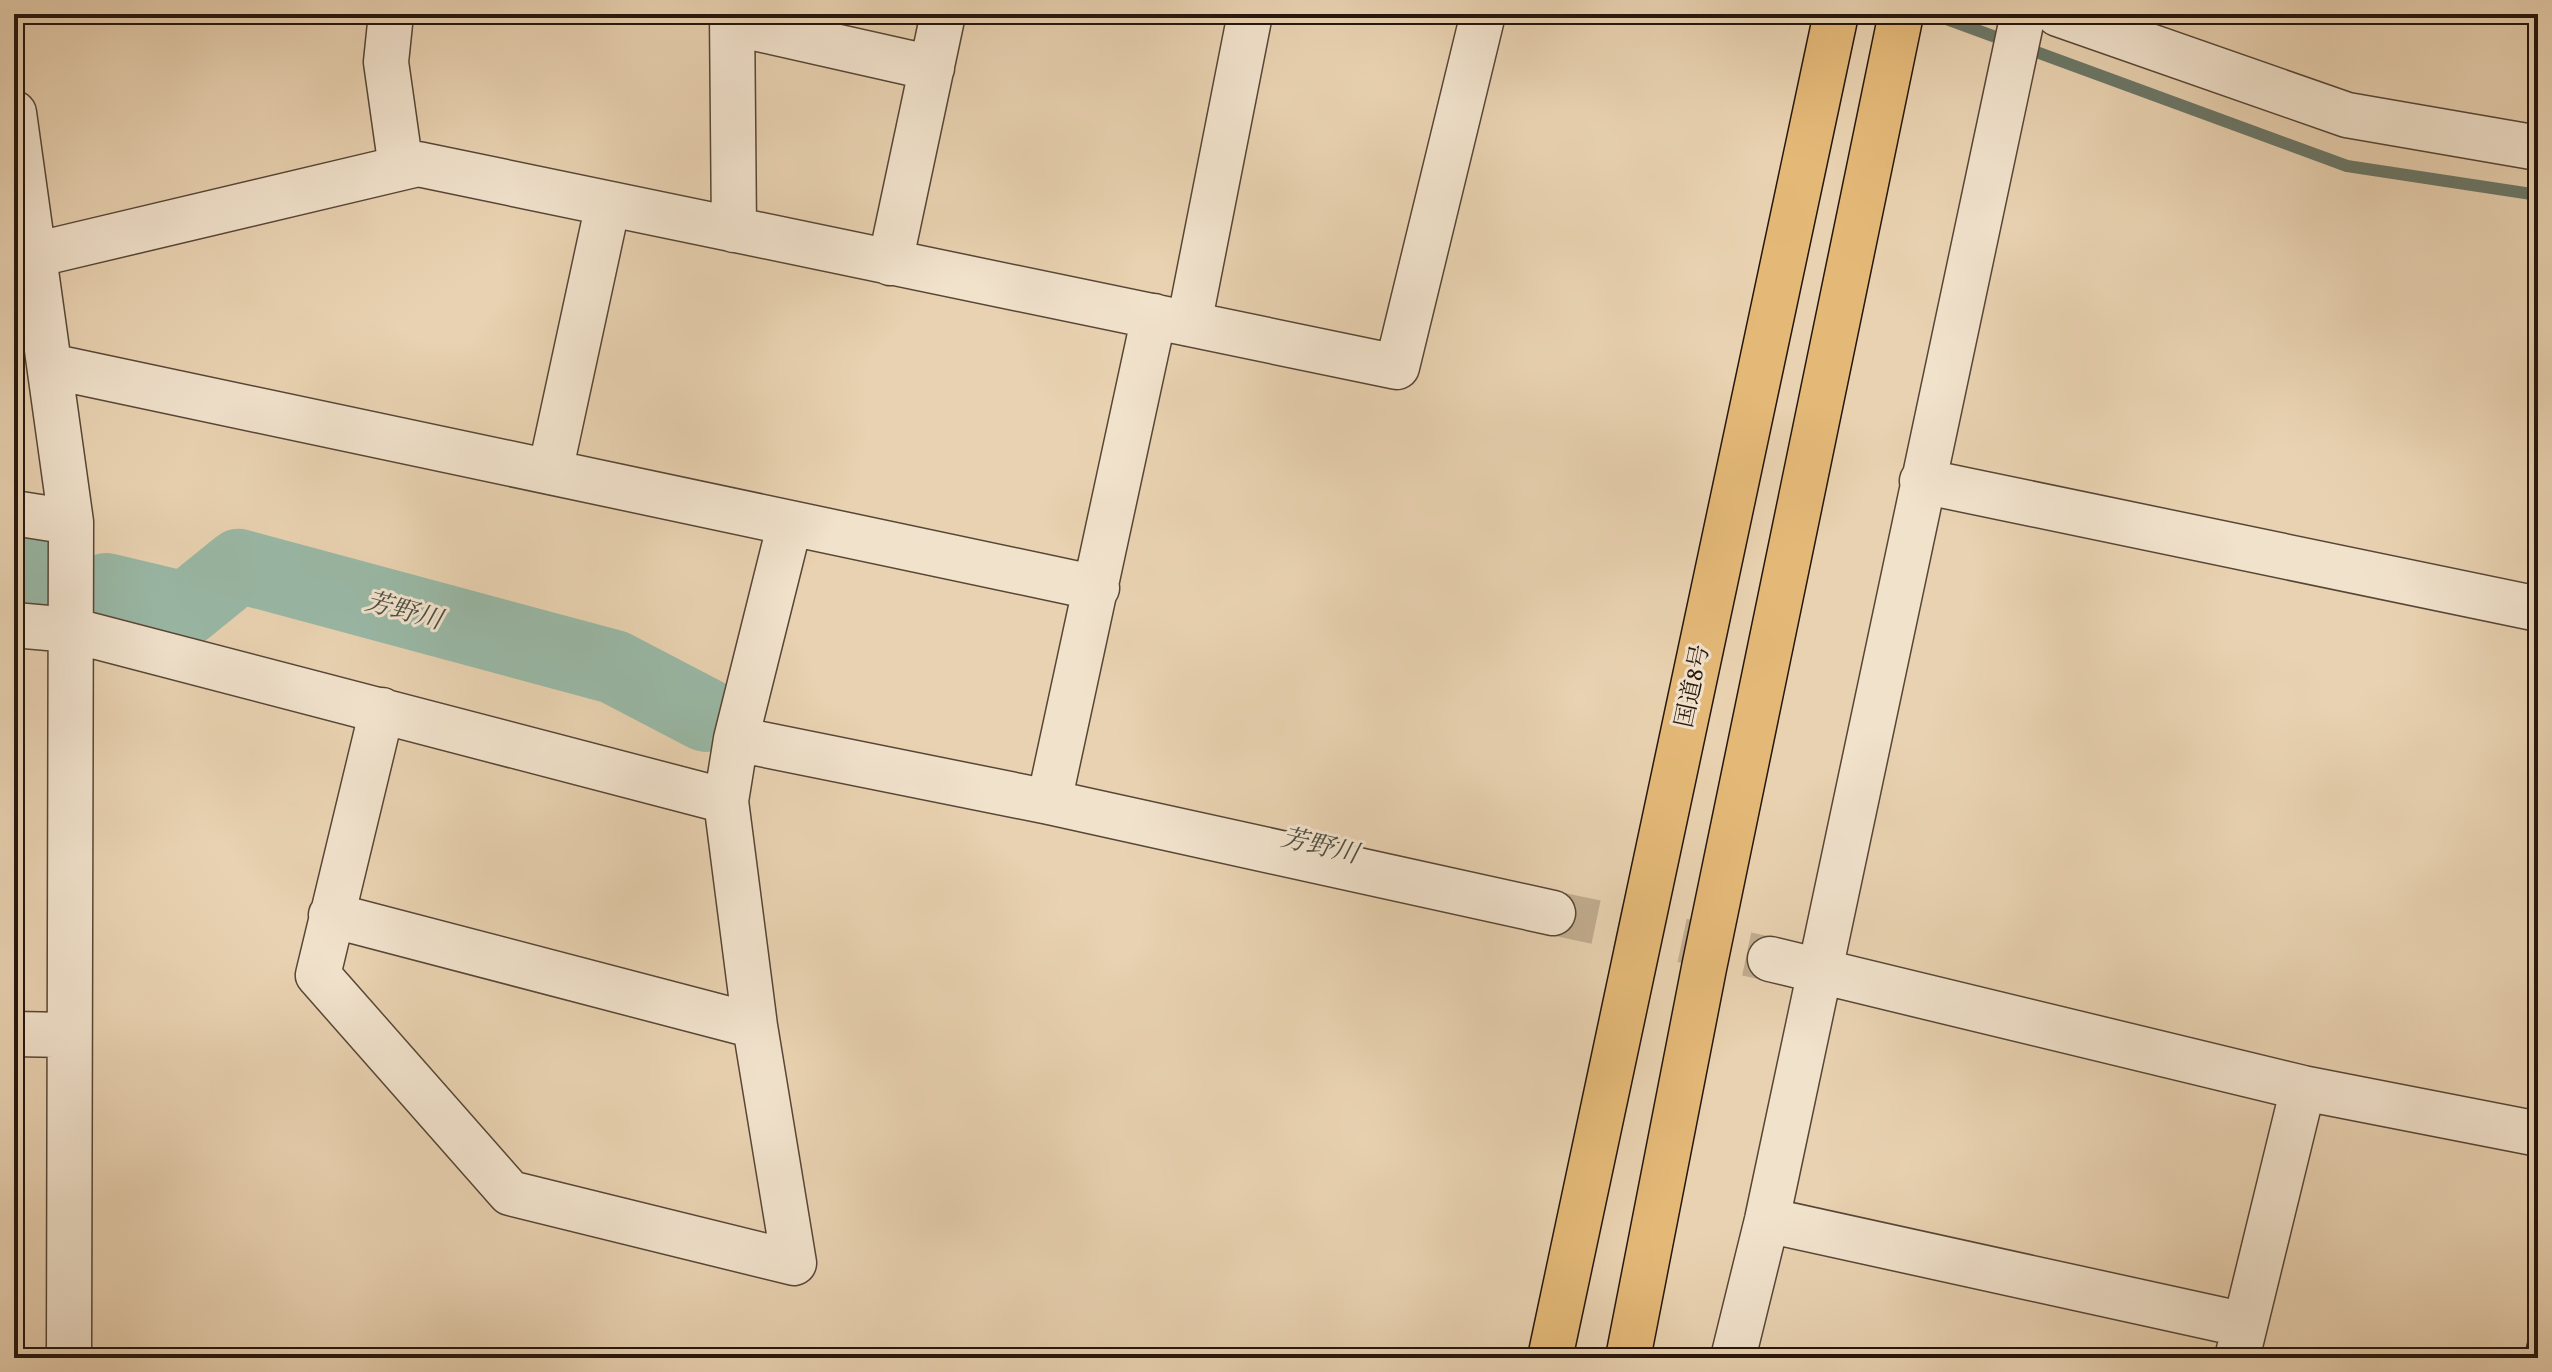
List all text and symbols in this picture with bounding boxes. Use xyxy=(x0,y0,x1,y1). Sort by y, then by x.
water label: 芳野川 xyxy=(361,584,449,640)
street label: 国道8号 xyxy=(1669,642,1719,731)
water label: 芳野川 xyxy=(1277,821,1365,874)

